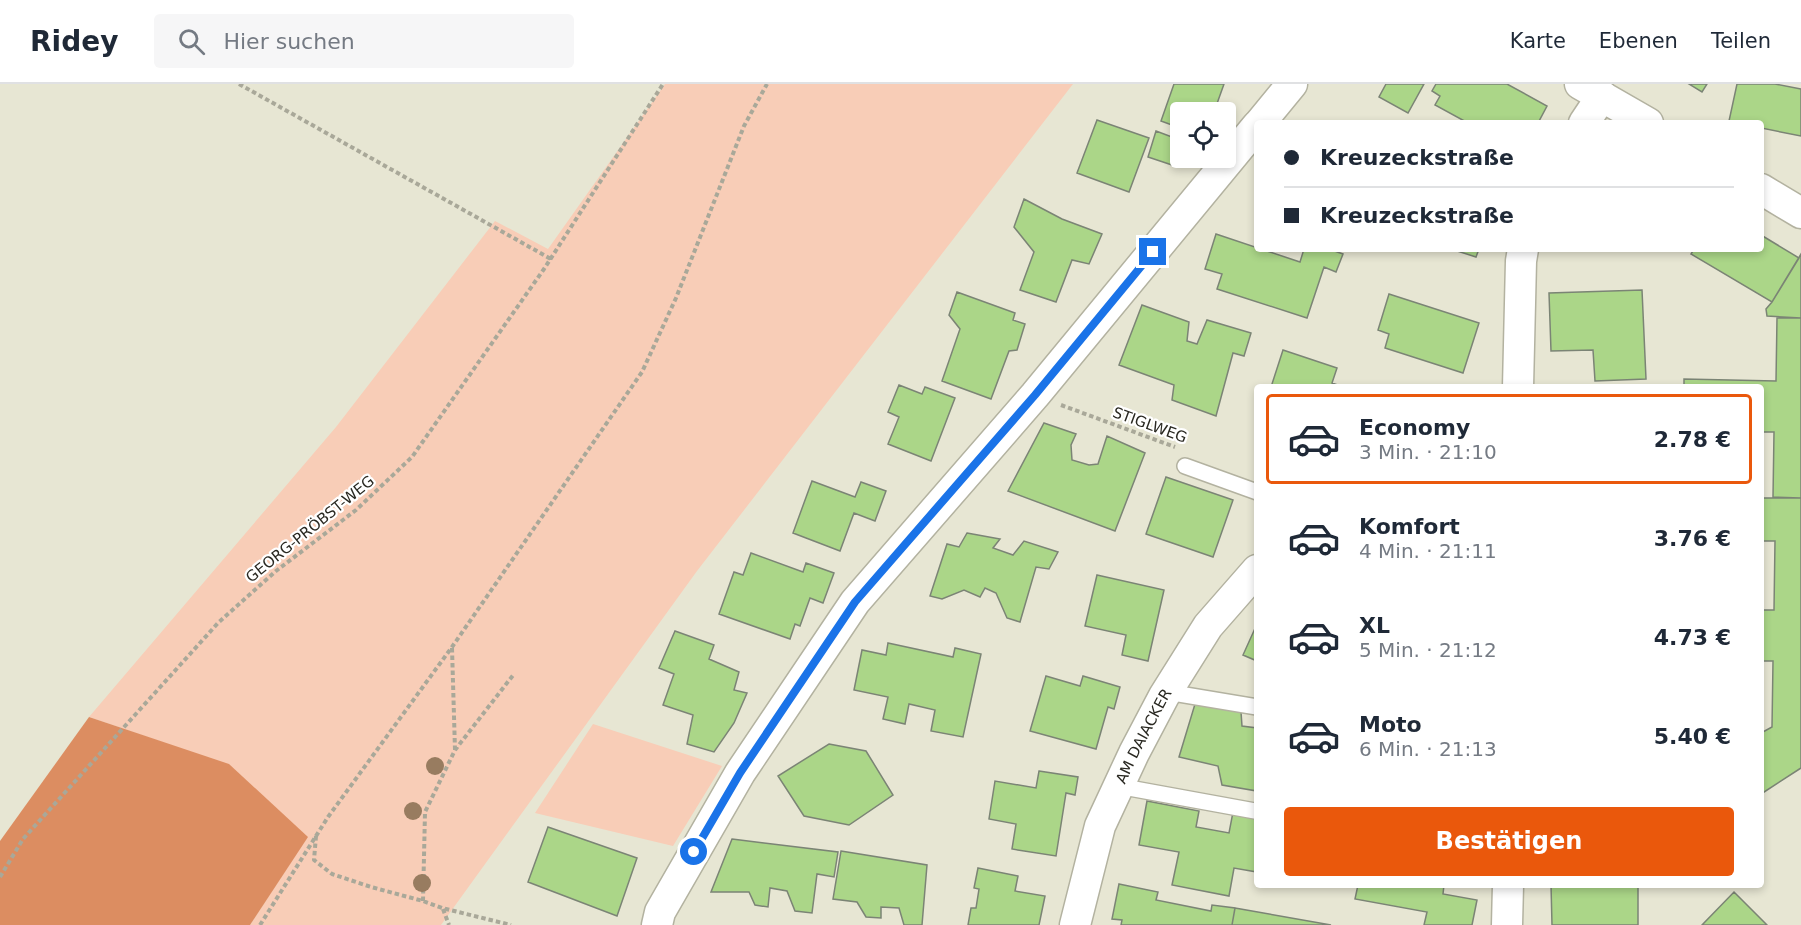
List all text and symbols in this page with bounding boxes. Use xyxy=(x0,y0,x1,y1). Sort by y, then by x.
search box xyxy=(154,14,574,68)
text: Ridey xyxy=(30,25,118,58)
icon: search xyxy=(175,25,208,58)
text: Hier suchen xyxy=(223,29,355,54)
text: Karte xyxy=(1510,29,1566,53)
text: Ebenen xyxy=(1599,29,1678,53)
text: Teilen xyxy=(1711,29,1771,53)
map controls xyxy=(1170,102,1236,168)
button: locate xyxy=(1170,102,1236,168)
text: Kreuzeckstraße xyxy=(1320,145,1514,170)
text: Kreuzeckstraße xyxy=(1320,203,1514,228)
route end xyxy=(1139,238,1166,265)
street label: STIGLWEG xyxy=(1110,403,1190,447)
icon: car xyxy=(1287,412,1341,466)
text: Economy xyxy=(1359,415,1470,440)
text: 2.78 € xyxy=(1654,427,1731,452)
text: 3 Min. · 21:10 xyxy=(1359,440,1497,464)
street label: GEORG-PRÖBST-WEG xyxy=(242,471,378,586)
icon: car xyxy=(1287,511,1341,565)
text: Komfort xyxy=(1359,514,1460,539)
text: 3.76 € xyxy=(1654,526,1731,551)
text: 4 Min. · 21:11 xyxy=(1359,539,1497,563)
icon: car xyxy=(1287,610,1341,664)
text: XL xyxy=(1359,613,1390,638)
text: 4.73 € xyxy=(1654,625,1731,650)
text: 5 Min. · 21:12 xyxy=(1359,638,1497,662)
street label: AM DAIACKER xyxy=(1112,685,1175,786)
icon: car xyxy=(1287,709,1341,763)
text: Moto xyxy=(1359,712,1422,737)
text: 5.40 € xyxy=(1654,724,1731,749)
text: 6 Min. · 21:13 xyxy=(1359,737,1497,761)
button: Bestätigen xyxy=(1284,807,1734,876)
route start xyxy=(680,838,707,865)

